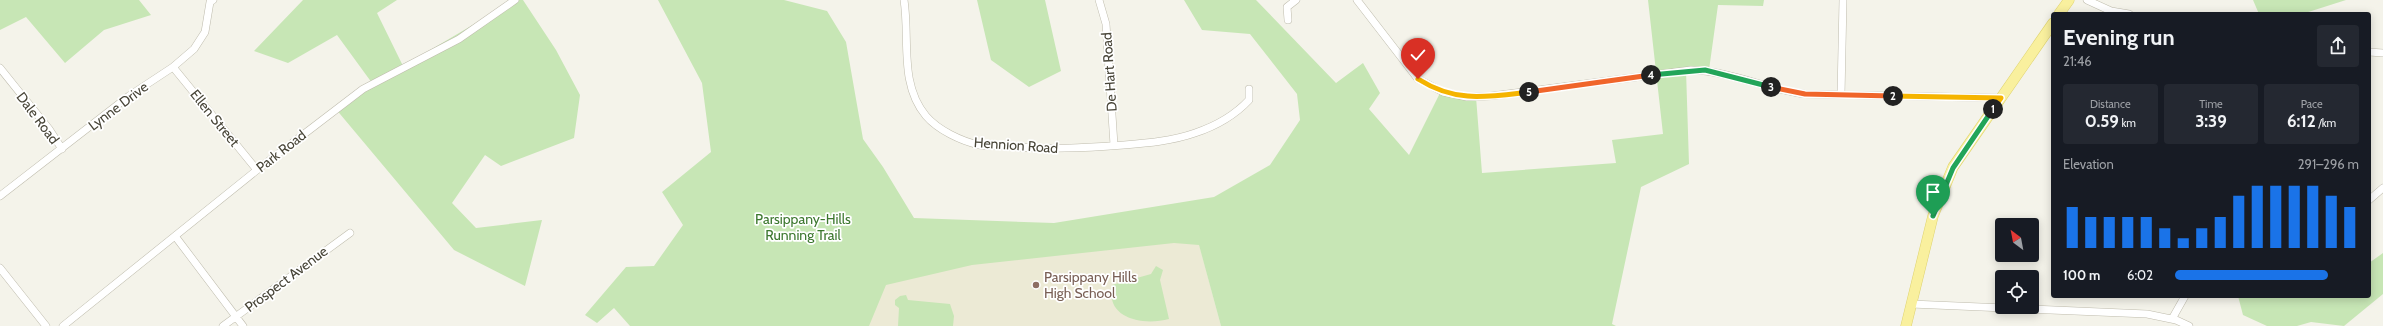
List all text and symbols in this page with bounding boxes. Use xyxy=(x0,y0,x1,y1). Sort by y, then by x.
text: Evening run xyxy=(2063,24,2175,51)
button: share xyxy=(2317,25,2359,67)
street label: De Hart Road xyxy=(1097,32,1121,112)
pin xyxy=(1401,38,1435,79)
icon: check xyxy=(1407,44,1429,66)
text: 21:46 xyxy=(2063,53,2092,69)
pin: 4 xyxy=(1641,65,1661,85)
text: 4 xyxy=(1648,68,1654,82)
pin: 3 xyxy=(1761,77,1781,97)
street label: Lynne Drive xyxy=(84,78,152,134)
text: 3 xyxy=(1768,80,1774,94)
pin: 5 xyxy=(1519,82,1539,102)
text: 5 xyxy=(1526,85,1532,99)
street label: Ellen Street xyxy=(186,86,244,150)
pin: 2 xyxy=(1883,86,1903,106)
street label: Dale Road xyxy=(13,88,63,148)
text: 2 xyxy=(1890,89,1896,103)
text: Distance xyxy=(2090,97,2131,111)
text: Time xyxy=(2199,97,2223,111)
text: Pace xyxy=(2301,97,2323,111)
pin: 1 xyxy=(1983,99,2003,119)
text: 1 xyxy=(1991,102,1995,116)
text: 0.59 xyxy=(2085,111,2119,131)
text: 3:39 xyxy=(2195,111,2227,131)
text: 6:12 xyxy=(2287,111,2316,131)
text: km xyxy=(2119,116,2136,130)
text: /km xyxy=(2316,116,2336,130)
street label: Park Road xyxy=(252,126,310,176)
street label: Hennion Road xyxy=(973,133,1059,157)
text: Elevation xyxy=(2063,156,2114,172)
text: 291–296 m xyxy=(2298,156,2359,172)
pin xyxy=(1916,175,1950,216)
icon: arrive xyxy=(1922,181,1944,203)
park label: Parsippany-Hills Running Trail xyxy=(755,210,851,244)
north arrow xyxy=(1995,218,2039,262)
map controls xyxy=(1995,218,2039,314)
street label: Prospect Avenue xyxy=(241,242,331,316)
text: 100 m xyxy=(2063,267,2100,283)
text: 6:02 xyxy=(2127,267,2153,283)
place label: Parsippany Hills High School xyxy=(1044,268,1137,302)
button: locate xyxy=(1995,270,2039,314)
marker: Parsippany Hills High School xyxy=(1031,280,1041,290)

